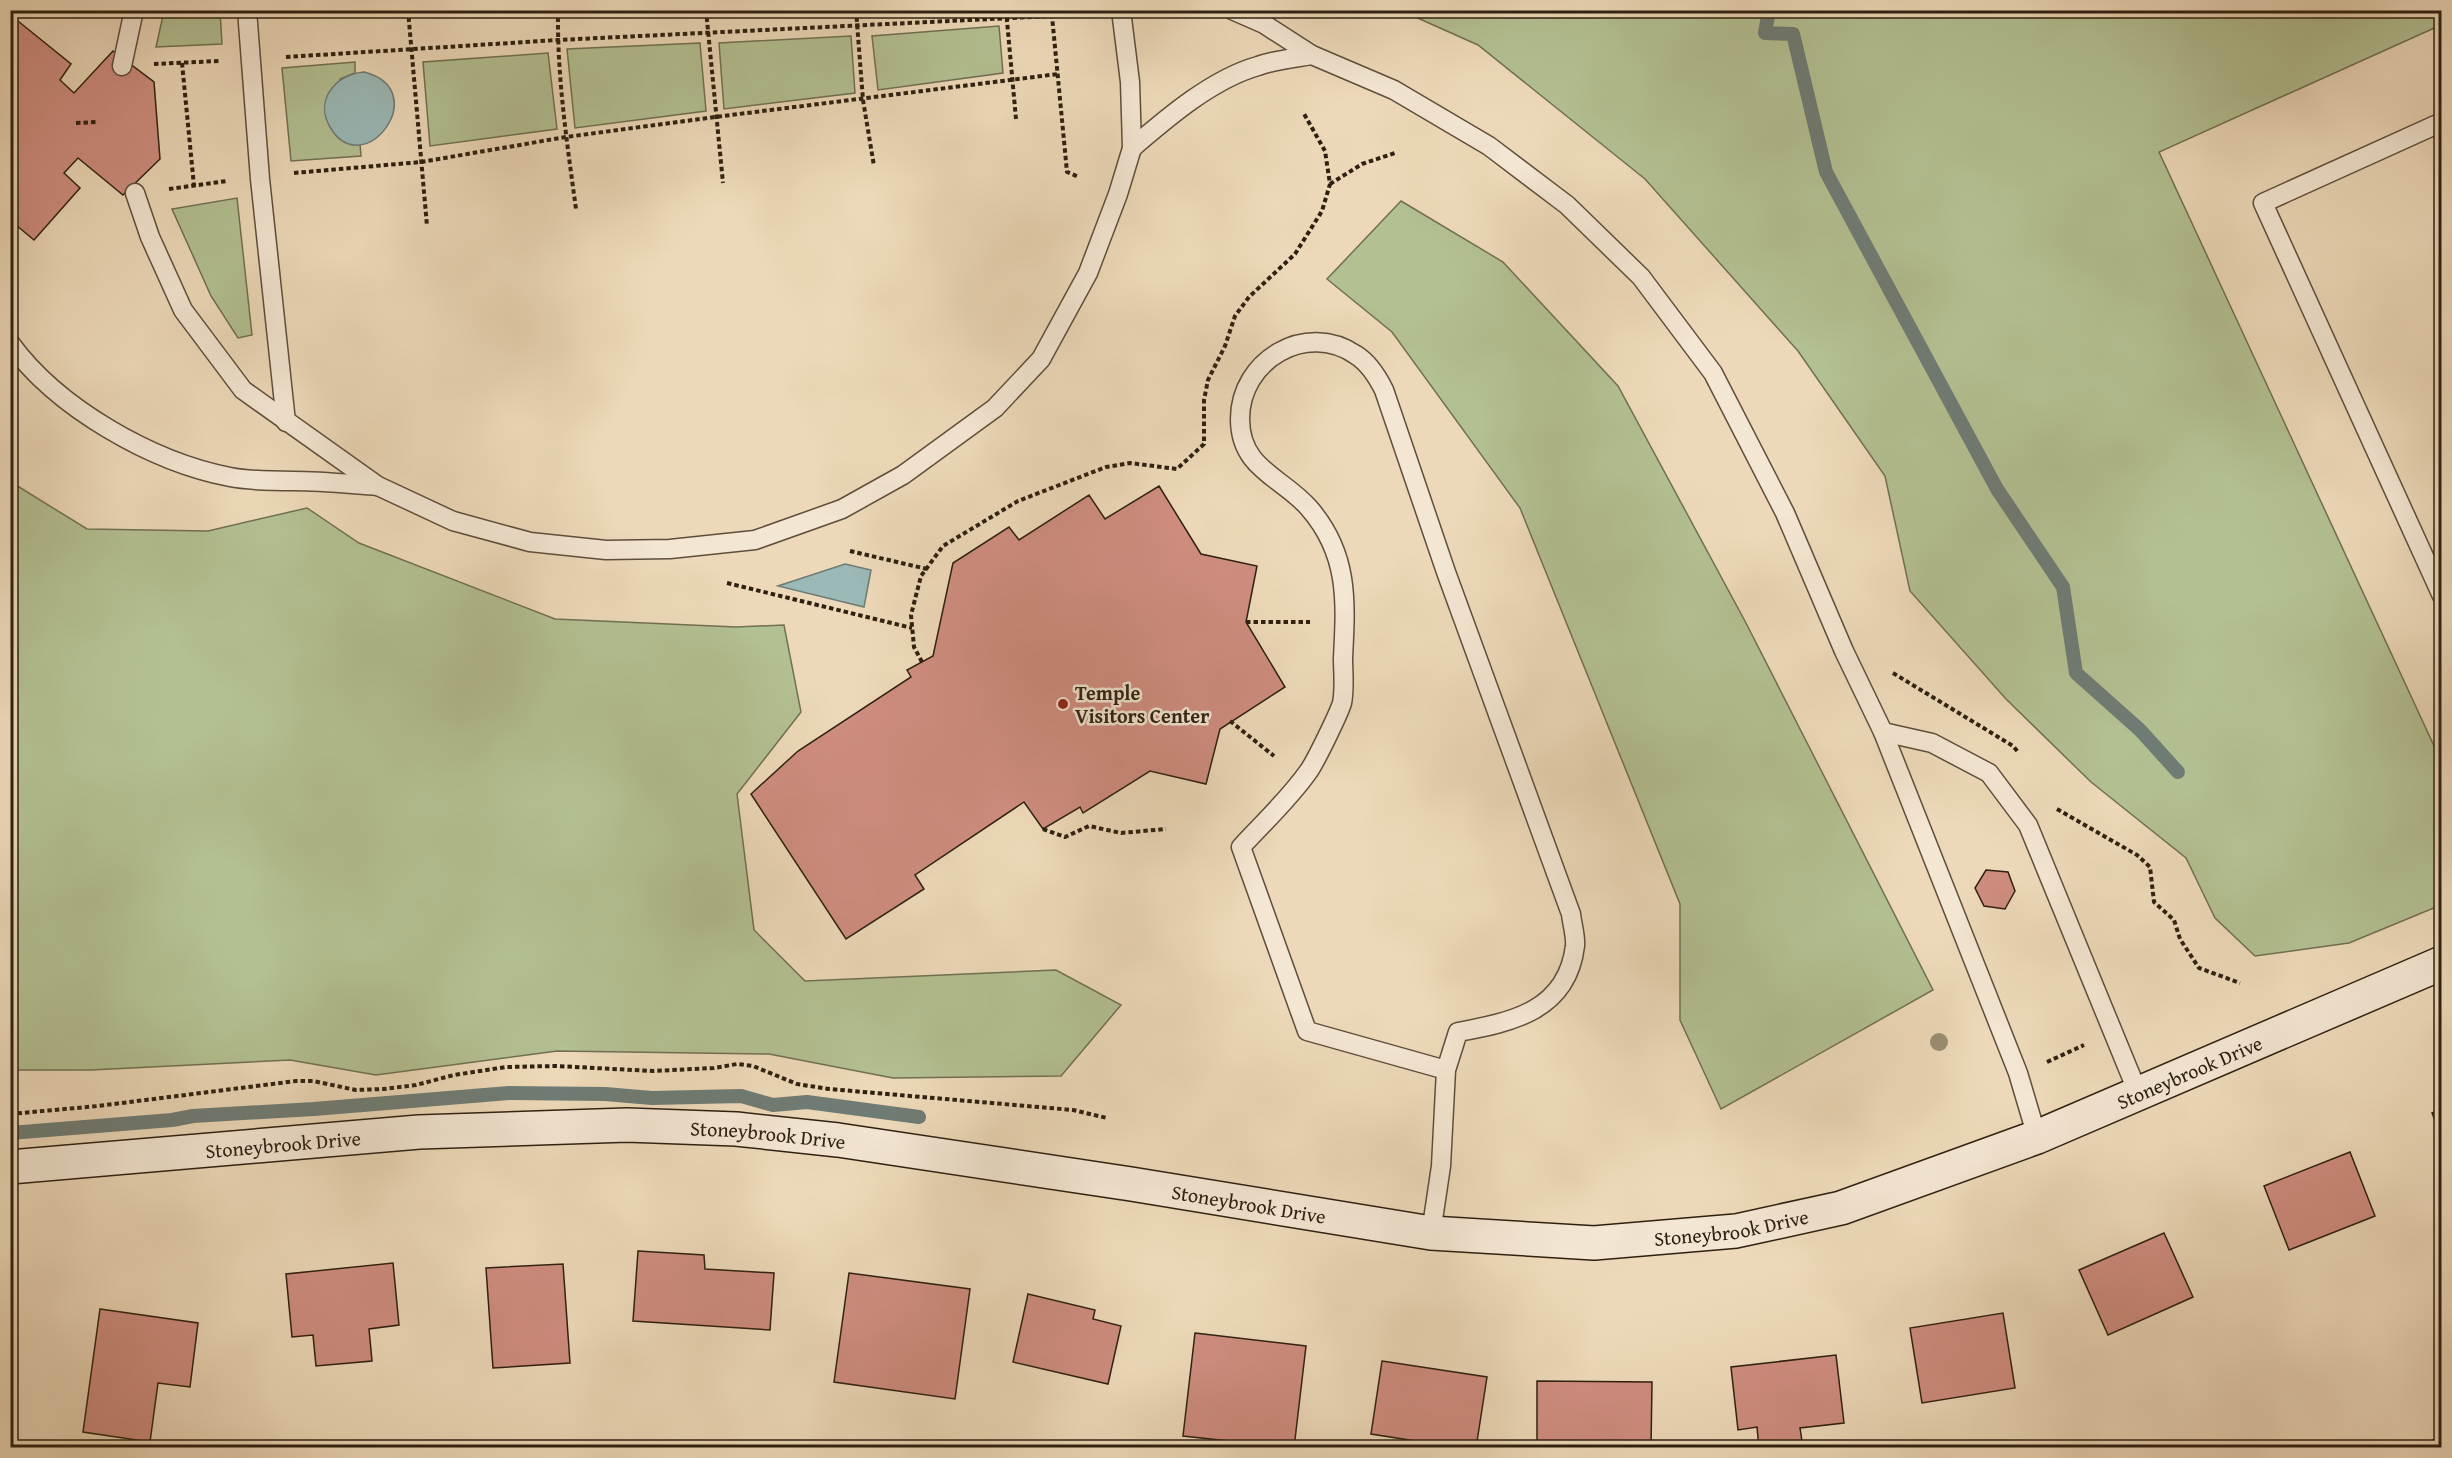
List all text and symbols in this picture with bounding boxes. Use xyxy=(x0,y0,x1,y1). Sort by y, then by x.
place label: Temple Visitors Center xyxy=(1075,678,1209,730)
marker: Temple Visitors Center xyxy=(1056,697,1070,711)
street label: Stoneybrook Drive xyxy=(2112,1028,2267,1116)
street label: Stoneybrook Drive xyxy=(690,1113,848,1155)
street label: Stoneybrook Drive xyxy=(204,1123,362,1165)
street label: Stoneybrook Drive xyxy=(1170,1176,1328,1230)
street label: Stoneybrook Drive xyxy=(1653,1201,1811,1252)

